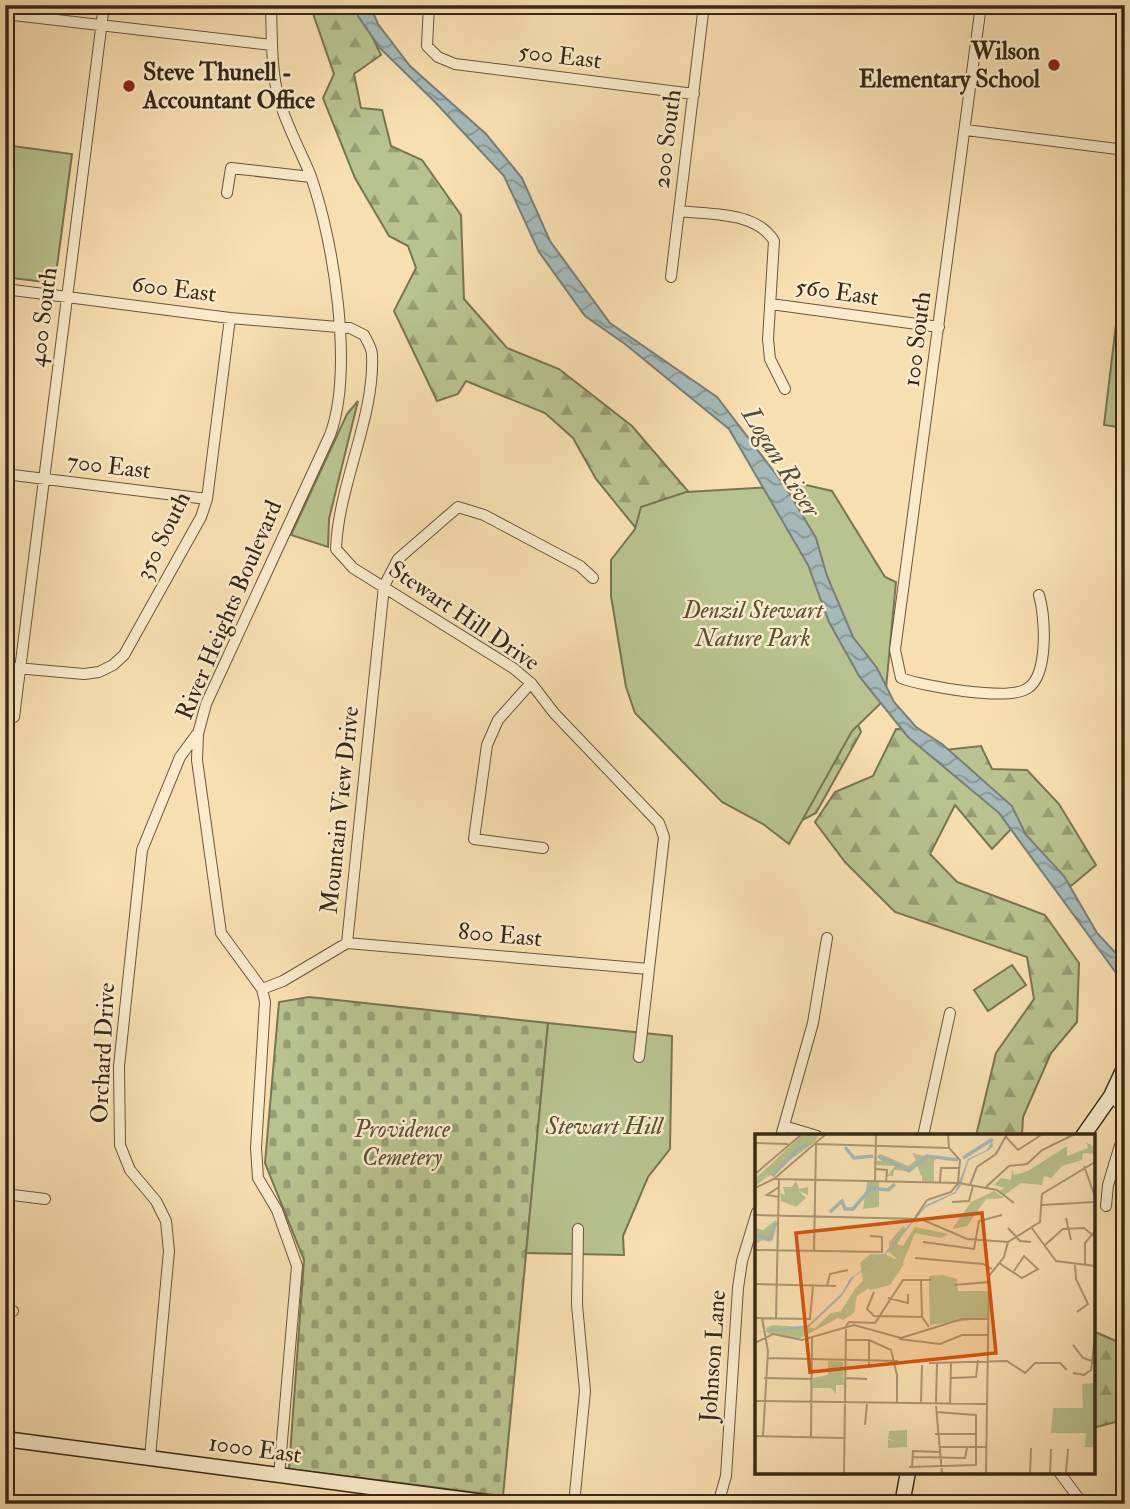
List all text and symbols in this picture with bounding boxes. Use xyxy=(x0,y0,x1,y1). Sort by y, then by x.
street label: 500 East xyxy=(517,36,603,76)
place label: Wilson Elementary School xyxy=(859,36,1041,95)
place label: Steve Thunell - Accountant Office xyxy=(142,57,315,116)
marker: Wilson Elementary School xyxy=(1046,57,1062,73)
marker: Steve Thunell - Accountant Office xyxy=(121,78,137,94)
street label: 200 South xyxy=(646,87,688,190)
street label: 400 South xyxy=(22,265,65,369)
street label: 600 East xyxy=(130,268,218,310)
street label: 560 East xyxy=(794,271,881,313)
street label: 100 South xyxy=(896,289,938,388)
water label: Logan River xyxy=(734,400,828,524)
street label: 700 East xyxy=(66,446,153,487)
street label: 350 South xyxy=(128,486,198,585)
street label: River Heights Boulevard xyxy=(169,495,289,724)
street label: Stewart Hill Drive xyxy=(382,554,546,678)
park label: Denzil Stewart Nature Park xyxy=(682,595,824,654)
street label: Mountain View Drive xyxy=(314,705,366,915)
street label: 800 East xyxy=(457,916,543,954)
street label: Orchard Drive xyxy=(84,982,122,1124)
park label: Stewart Hill xyxy=(545,1111,665,1142)
park label: Providence Cemetery xyxy=(353,1114,451,1173)
inset map xyxy=(755,1134,1095,1474)
street label: Johnson Lane xyxy=(693,1289,733,1424)
street label: 1000 East xyxy=(207,1427,304,1471)

